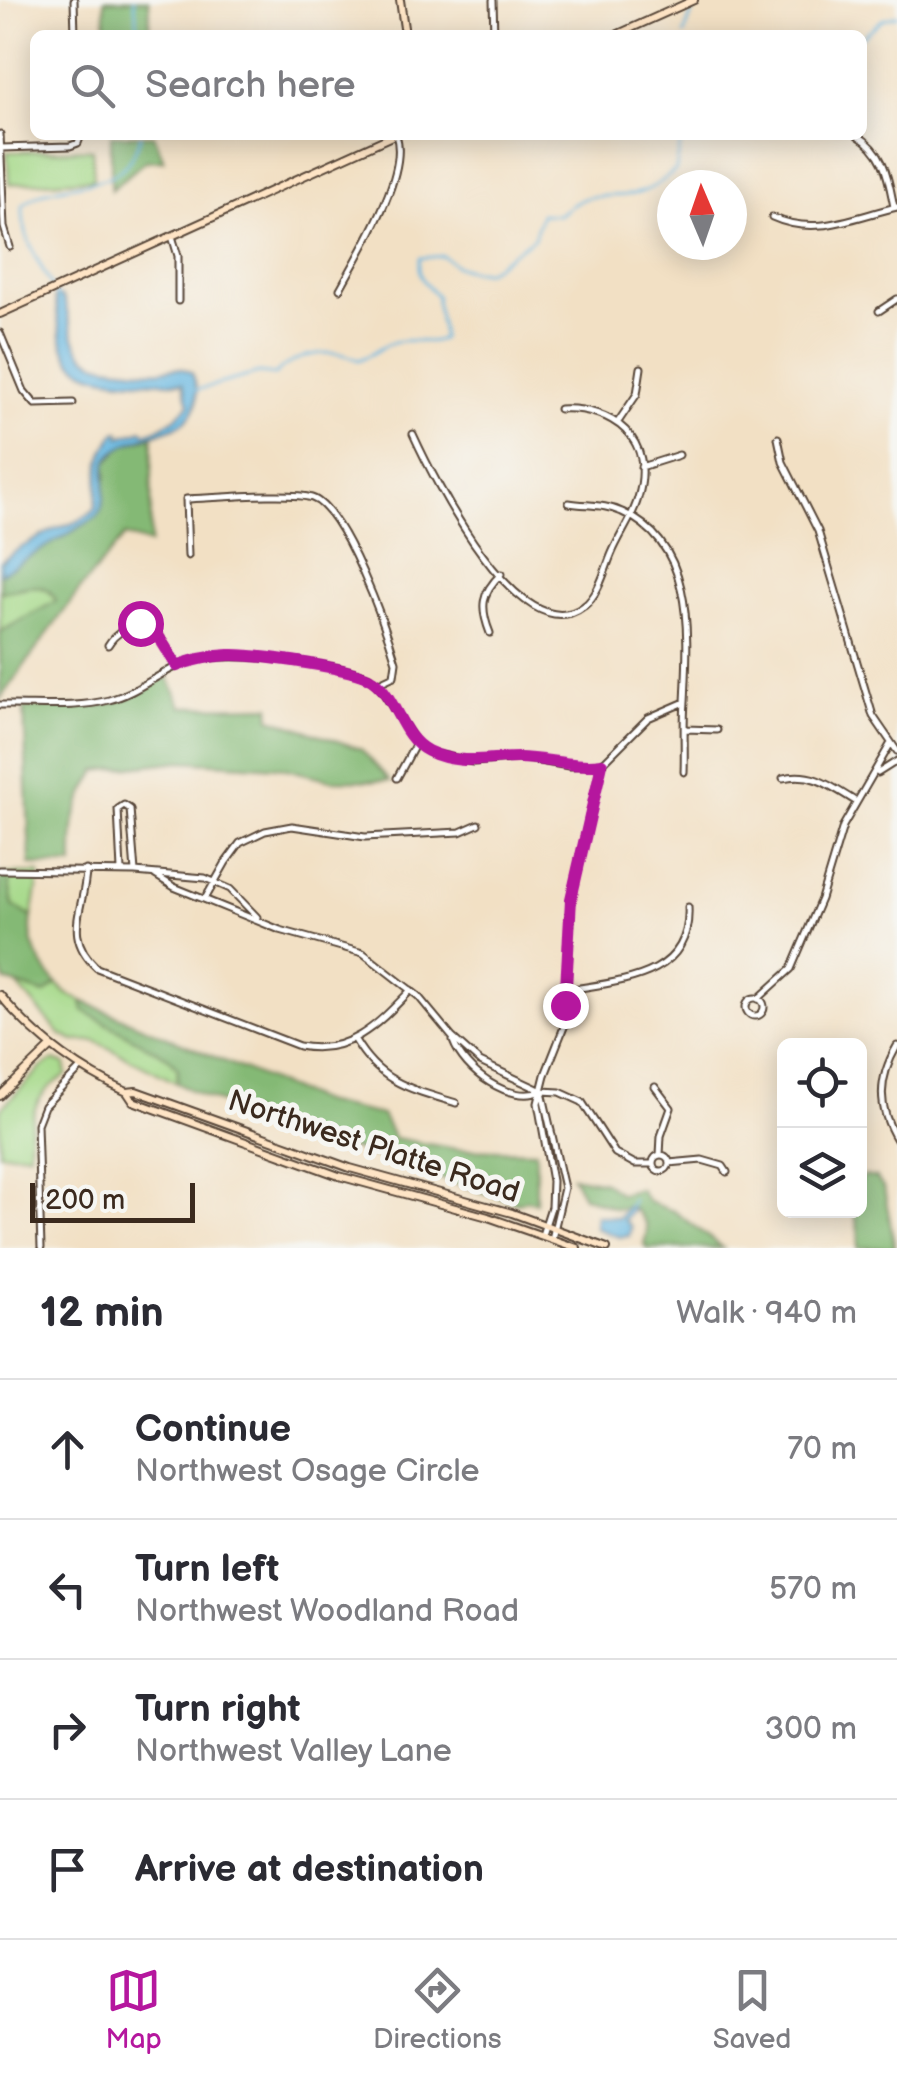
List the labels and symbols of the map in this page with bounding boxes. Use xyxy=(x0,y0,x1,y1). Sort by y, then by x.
north arrow xyxy=(657,170,747,260)
route start xyxy=(118,601,164,647)
route end xyxy=(543,983,589,1029)
street label: Northwest Platte Road xyxy=(223,1083,524,1211)
scale bar xyxy=(30,1178,195,1222)

